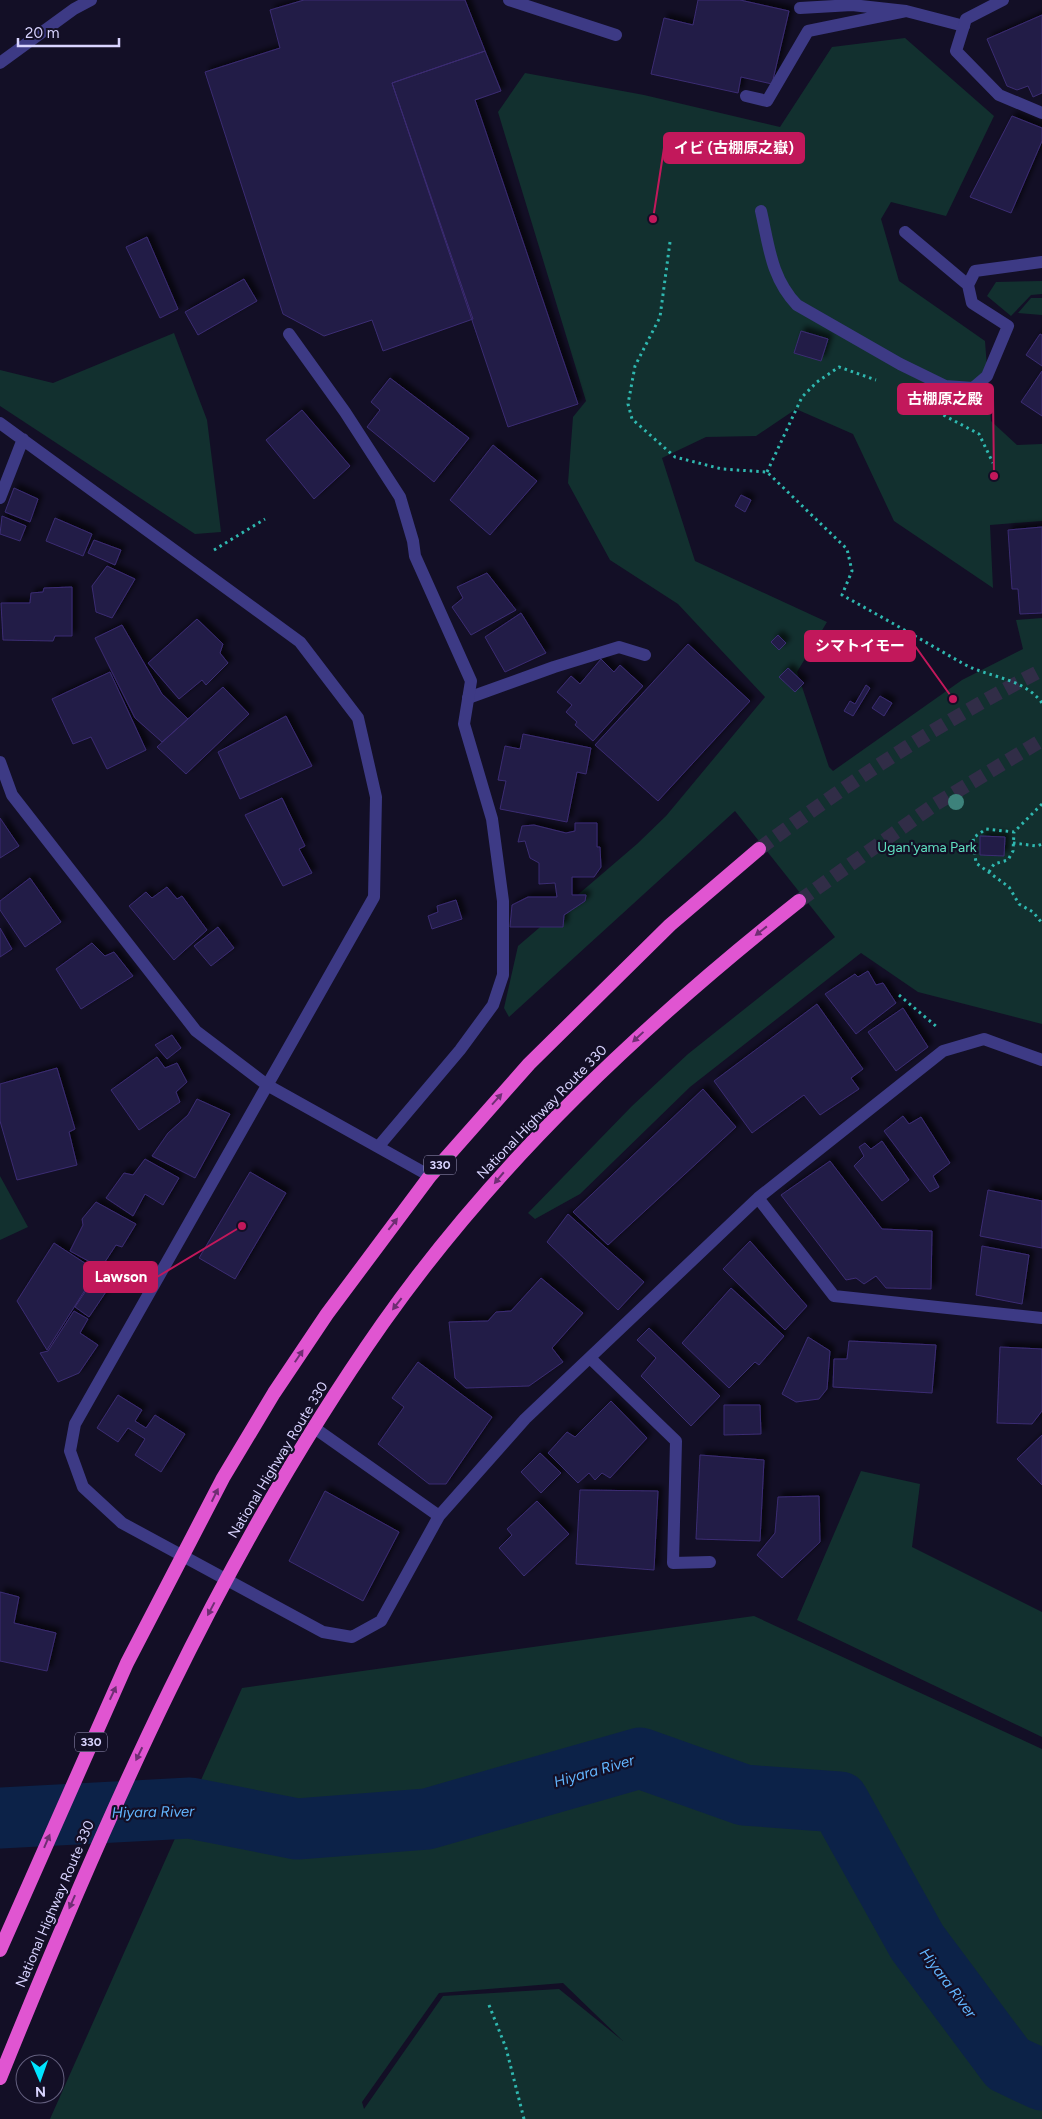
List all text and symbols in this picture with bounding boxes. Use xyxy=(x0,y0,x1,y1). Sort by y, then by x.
scale bar xyxy=(18,15,119,47)
text: 20 m xyxy=(25,24,59,42)
callout: イビ (古棚原之嶽) xyxy=(664,133,804,163)
text: イビ (古棚原之嶽) xyxy=(674,139,794,157)
callout: 古棚原之殿 xyxy=(898,384,993,414)
text: 古棚原之殿 xyxy=(907,390,983,408)
callout: シマトイモー xyxy=(805,631,915,661)
text: シマトイモー xyxy=(815,637,905,655)
park label: Ugan'yama Park xyxy=(877,839,977,856)
one-way arrow xyxy=(754,926,767,937)
one-way arrow xyxy=(632,1031,644,1043)
street label: National Highway Route 330 xyxy=(473,1041,611,1183)
one-way arrow xyxy=(491,1093,503,1105)
road number: 330 xyxy=(424,1156,456,1174)
one-way arrow xyxy=(494,1171,505,1184)
one-way arrow xyxy=(388,1218,399,1231)
callout: Lawson xyxy=(84,1262,157,1292)
text: Lawson xyxy=(95,1268,147,1286)
one-way arrow xyxy=(392,1298,403,1311)
one-way arrow xyxy=(294,1349,304,1363)
street label: National Highway Route 330 xyxy=(224,1379,332,1541)
one-way arrow xyxy=(211,1488,219,1502)
one-way arrow xyxy=(207,1601,215,1616)
one-way arrow xyxy=(109,1685,118,1700)
road number: 330 xyxy=(75,1732,107,1751)
one-way arrow xyxy=(134,1747,142,1761)
water label: Hiyara River xyxy=(552,1751,637,1791)
water label: Hiyara River xyxy=(111,1802,195,1822)
street label: National Highway Route 330 xyxy=(12,1818,98,1990)
one-way arrow xyxy=(44,1834,52,1848)
one-way arrow xyxy=(68,1895,76,1909)
water label: Hiyara River xyxy=(916,1945,981,2022)
north arrow xyxy=(15,2054,65,2104)
text: N xyxy=(35,2083,46,2100)

